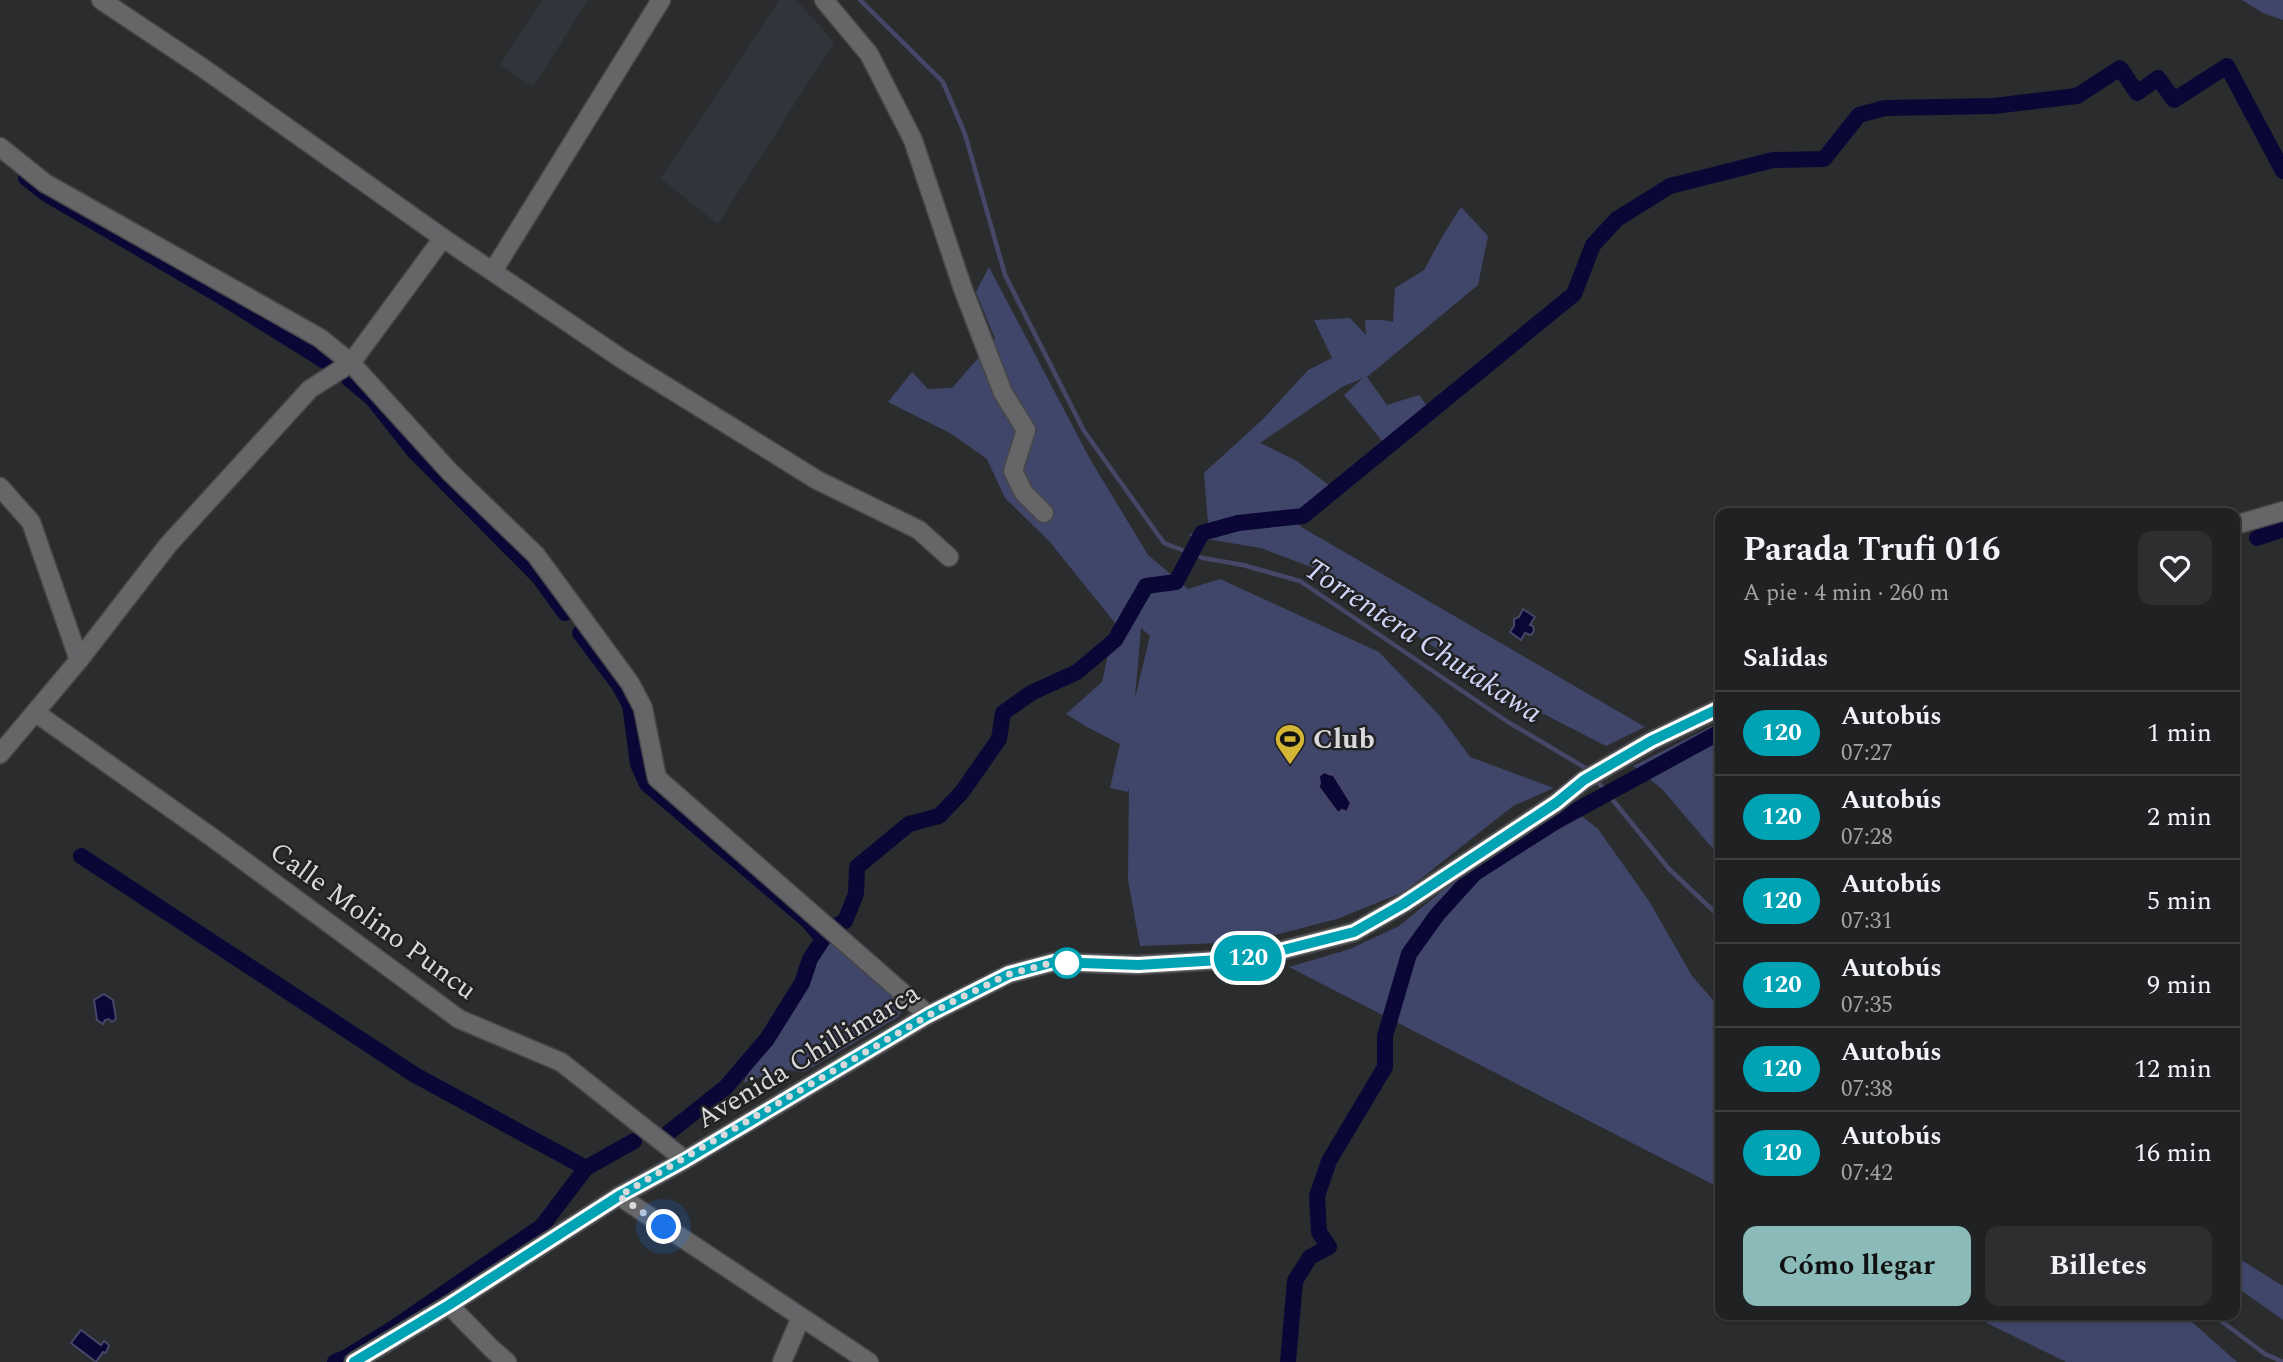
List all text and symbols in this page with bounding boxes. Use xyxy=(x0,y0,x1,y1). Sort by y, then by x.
text: Parada Trufi 016 xyxy=(1743,525,2001,575)
button: heart xyxy=(2138,531,2212,605)
water label: Torrentera Chutakawa xyxy=(1295,547,1551,735)
text: A pie · 4 min · 260 m xyxy=(1743,576,1949,611)
text: Salidas xyxy=(1743,638,1828,678)
text: Autobús xyxy=(1841,696,1942,736)
text: 1 min xyxy=(2147,713,2212,753)
text: 120 xyxy=(1761,715,1802,751)
place label: Club xyxy=(1313,718,1375,761)
sports icon: Club xyxy=(1273,722,1307,766)
text: 07:27 xyxy=(1841,736,1893,771)
text: Autobús xyxy=(1841,780,1942,820)
text: 2 min xyxy=(2147,797,2212,837)
text: 120 xyxy=(1761,799,1802,835)
text: 07:28 xyxy=(1841,820,1893,855)
street label: Calle Molino Puncu xyxy=(260,831,486,1011)
text: Autobús xyxy=(1841,864,1942,904)
text: 5 min xyxy=(2147,881,2212,921)
text: 120 xyxy=(1761,883,1802,919)
text: 07:31 xyxy=(1841,904,1893,939)
line badge: 120 xyxy=(1208,935,1288,981)
text: 120 xyxy=(1228,940,1268,976)
unlabelled marker xyxy=(1052,948,1082,978)
text: Autobús xyxy=(1841,948,1942,988)
text: 9 min xyxy=(2147,965,2212,1005)
text: 120 xyxy=(1761,967,1802,1003)
street label: Avenida Chillimarca xyxy=(688,972,928,1140)
text: 07:35 xyxy=(1841,988,1893,1023)
text: Autobús xyxy=(1841,1032,1942,1072)
text: 12 min xyxy=(2134,1049,2212,1089)
text: 120 xyxy=(1761,1051,1802,1087)
text: 07:38 xyxy=(1841,1072,1893,1107)
text: Autobús xyxy=(1841,1116,1942,1156)
text: 16 min xyxy=(2134,1133,2212,1173)
text: 120 xyxy=(1761,1135,1802,1171)
text: 07:42 xyxy=(1841,1156,1893,1191)
your location xyxy=(646,1209,681,1244)
button: Cómo llegar xyxy=(1743,1226,1971,1306)
button: Billetes xyxy=(1985,1226,2212,1306)

